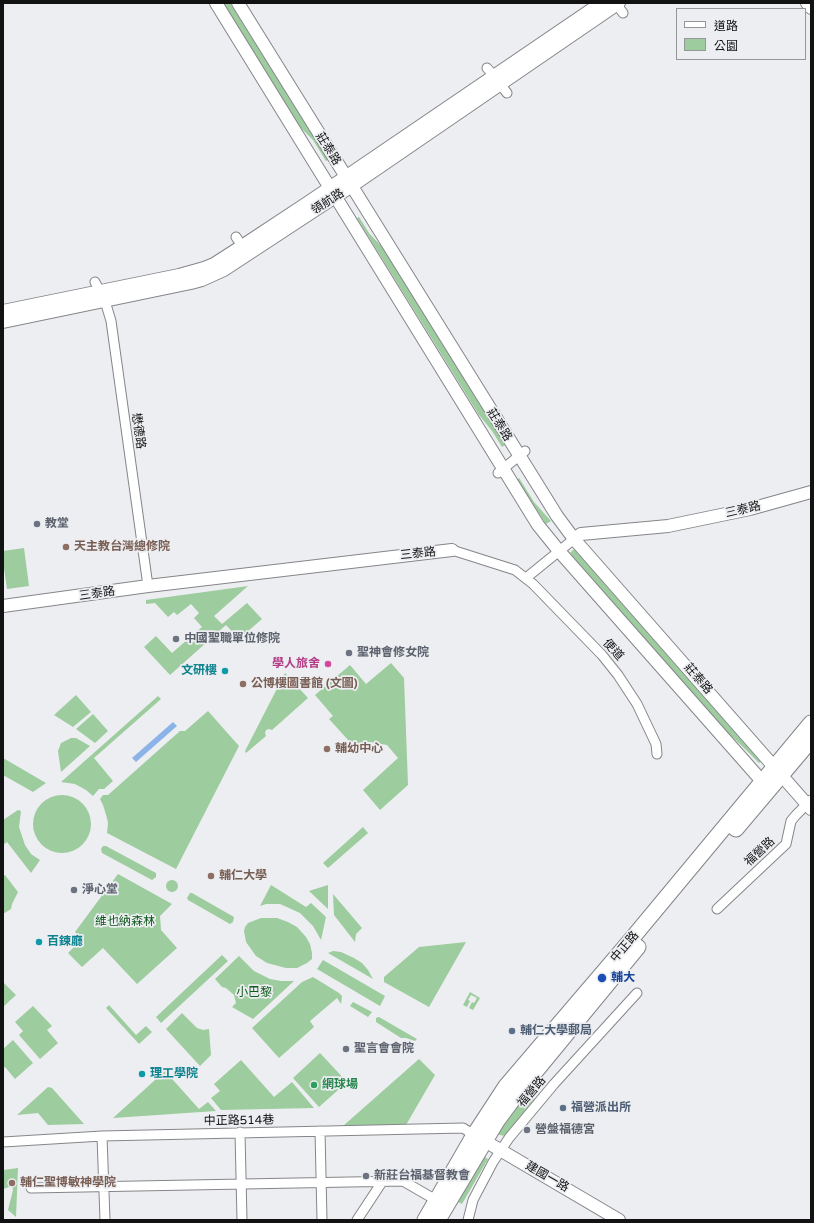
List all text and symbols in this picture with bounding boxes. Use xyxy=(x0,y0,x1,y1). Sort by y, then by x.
legend xyxy=(676,8,806,60)
text: 道路 xyxy=(714,19,738,33)
text: 公園 xyxy=(714,39,738,53)
street label: 莊泰路 xyxy=(312,130,344,168)
street label: 領航路 xyxy=(309,186,347,218)
street label: 莊泰路 xyxy=(483,406,515,444)
street label: 懋德路 xyxy=(128,412,148,450)
street label: 三泰路 xyxy=(724,499,762,521)
place label: 教堂 xyxy=(45,517,69,531)
marker: 教堂 xyxy=(32,519,42,529)
place label: 天主教台灣總修院 xyxy=(74,540,170,554)
marker: 天主教台灣總修院 xyxy=(61,542,71,552)
street label: 三泰路 xyxy=(399,545,437,563)
street label: 三泰路 xyxy=(78,584,116,604)
place label: 中國聖職單位修院 xyxy=(184,632,280,646)
marker: 中國聖職單位修院 xyxy=(171,634,181,644)
street label: 便道 xyxy=(600,636,626,664)
place label: 聖神會修女院 xyxy=(357,646,429,660)
marker: 聖神會修女院 xyxy=(344,648,354,658)
place label: 學人旅舍 xyxy=(272,657,320,671)
marker: 學人旅舍 xyxy=(323,659,333,669)
street label: 莊泰路 xyxy=(681,661,715,697)
place label: 文研樓 xyxy=(181,664,217,678)
marker: 文研樓 xyxy=(220,666,230,676)
place label: 公博樓圖書館 (文圖) xyxy=(251,677,358,691)
marker: 公博樓圖書館 (文圖) xyxy=(238,679,248,689)
place label: 輔幼中心 xyxy=(335,742,383,756)
marker: 輔幼中心 xyxy=(322,744,332,754)
street label: 福營路 xyxy=(742,834,778,870)
place label: 輔仁大學 xyxy=(219,869,267,883)
marker: 輔仁大學 xyxy=(206,871,216,881)
place label: 淨心堂 xyxy=(82,883,118,897)
marker: 淨心堂 xyxy=(69,885,79,895)
park label: 維也納森林 xyxy=(95,915,155,929)
street label: 中正路 xyxy=(608,929,642,965)
place label: 百鍊廳 xyxy=(47,935,83,949)
marker: 百鍊廳 xyxy=(34,937,44,947)
place label: 輔大 xyxy=(611,971,635,985)
marker: 輔大 xyxy=(596,972,608,984)
park label: 小巴黎 xyxy=(236,986,272,1000)
place label: 輔仁大學郵局 xyxy=(520,1024,592,1038)
marker: 輔仁大學郵局 xyxy=(507,1026,517,1036)
place label: 聖言會會院 xyxy=(354,1042,414,1056)
marker: 聖言會會院 xyxy=(341,1044,351,1054)
place label: 理工學院 xyxy=(150,1067,198,1081)
marker: 理工學院 xyxy=(137,1069,147,1079)
street label: 福營路 xyxy=(515,1074,549,1110)
place label: 網球場 xyxy=(322,1078,358,1092)
marker: 網球場 xyxy=(309,1080,319,1090)
place label: 福營派出所 xyxy=(571,1101,631,1115)
marker: 福營派出所 xyxy=(558,1103,568,1113)
street label: 中正路514巷 xyxy=(204,1113,274,1129)
place label: 營盤福德宮 xyxy=(535,1123,595,1137)
marker: 營盤福德宮 xyxy=(522,1125,532,1135)
street label: 建國一路 xyxy=(523,1159,571,1195)
place label: 新莊台福基督教會 xyxy=(374,1169,470,1183)
marker: 新莊台福基督教會 xyxy=(361,1171,371,1181)
place label: 輔仁聖博敏神學院 xyxy=(20,1176,116,1190)
marker: 輔仁聖博敏神學院 xyxy=(7,1178,17,1188)

